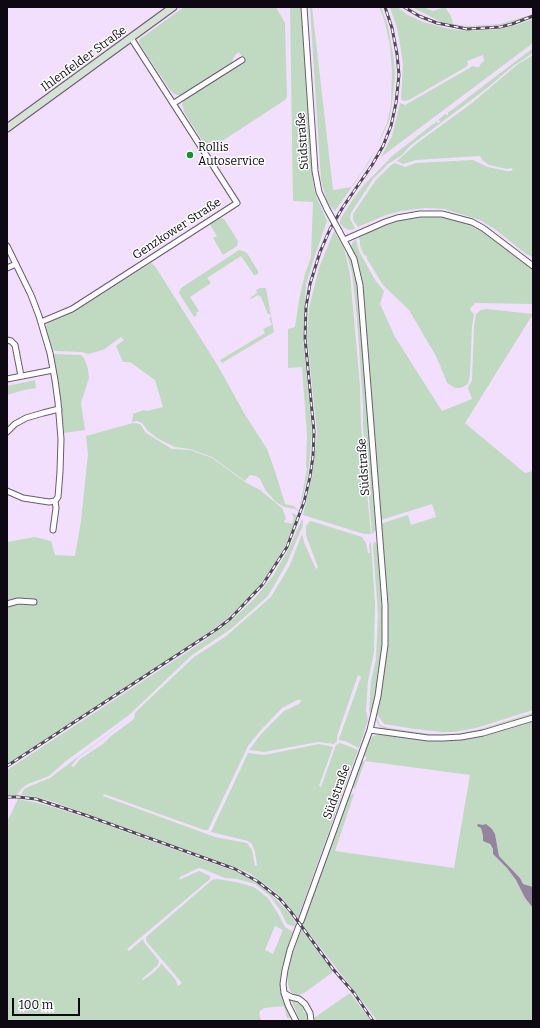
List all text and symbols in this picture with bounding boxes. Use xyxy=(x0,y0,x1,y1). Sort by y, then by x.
street label: Ihlenfelder Straße xyxy=(39,23,129,95)
street label: Südstraße xyxy=(294,112,312,170)
place label: Rollis Autoservice xyxy=(198,141,265,169)
marker: Rollis Autoservice xyxy=(185,150,195,160)
street label: Genzkower Straße xyxy=(130,195,224,263)
street label: Südstraße xyxy=(355,438,373,496)
street label: Südstraße xyxy=(320,763,354,821)
scale bar xyxy=(14,990,82,1016)
text: 100 m xyxy=(19,998,53,1012)

